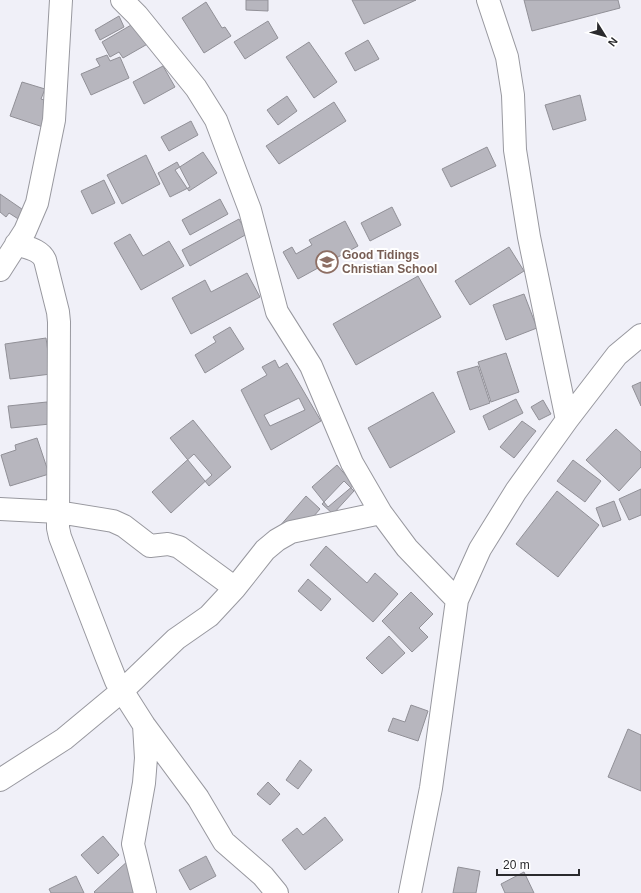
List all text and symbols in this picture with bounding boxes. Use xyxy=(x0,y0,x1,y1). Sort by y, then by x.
north arrow xyxy=(585,16,625,56)
text: N xyxy=(606,35,620,49)
place label: Good Tidings Christian School xyxy=(342,248,437,276)
school or university icon: Good Tidings Christian School xyxy=(314,249,340,275)
scale bar xyxy=(497,851,579,877)
text: 20 m xyxy=(503,858,530,872)

